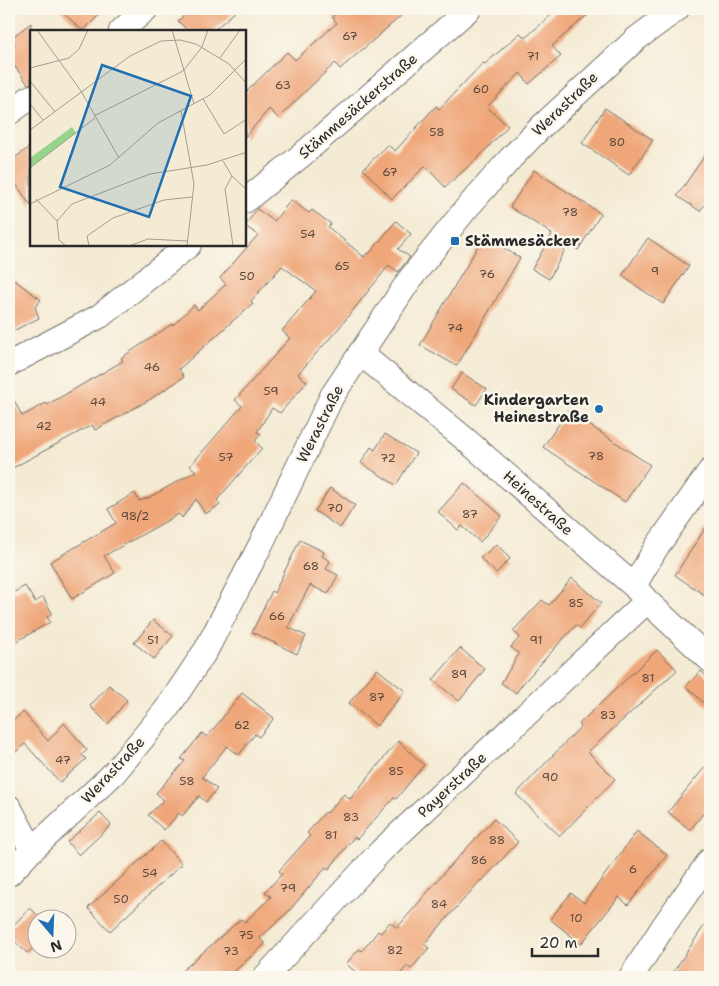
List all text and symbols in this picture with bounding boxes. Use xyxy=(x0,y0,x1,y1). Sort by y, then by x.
house number: 67 xyxy=(342,28,358,44)
inset map xyxy=(30,30,246,246)
house number: 71 xyxy=(527,48,539,64)
street label: Stämmesäckerstraße xyxy=(294,49,422,163)
street label: Werastraße xyxy=(528,67,602,141)
house number: 63 xyxy=(275,77,291,93)
house number: 60 xyxy=(473,81,489,97)
house number: 58 xyxy=(429,124,445,140)
house number: 80 xyxy=(609,134,625,150)
house number: 67 xyxy=(382,164,398,180)
house number: 78 xyxy=(562,204,578,220)
house number: 54 xyxy=(300,226,316,242)
place label: Stämmesäcker xyxy=(465,231,579,251)
marker: Stämmesäcker xyxy=(449,235,461,247)
house number: 65 xyxy=(334,258,350,274)
house number: 9 xyxy=(651,263,659,279)
house number: 76 xyxy=(479,266,495,282)
house number: 50 xyxy=(239,268,255,284)
house number: 74 xyxy=(447,320,463,336)
house number: 46 xyxy=(144,359,160,375)
street label: Werastraße xyxy=(292,382,348,466)
house number: 59 xyxy=(263,383,279,399)
place label: Kindergarten Heinestraße xyxy=(484,390,589,427)
house number: 44 xyxy=(90,394,106,410)
marker: Kindergarten Heinestraße xyxy=(593,403,605,415)
house number: 42 xyxy=(36,418,52,434)
house number: 78 xyxy=(588,448,604,464)
house number: 57 xyxy=(218,449,234,465)
house number: 72 xyxy=(380,450,396,466)
street label: Heinestraße xyxy=(499,466,577,540)
house number: 70 xyxy=(327,500,343,516)
house number: 87 xyxy=(462,506,478,522)
house number: 98/2 xyxy=(121,508,149,524)
house number: 68 xyxy=(303,558,319,574)
house number: 85 xyxy=(568,595,584,611)
house number: 66 xyxy=(269,608,285,624)
house number: 51 xyxy=(147,632,159,648)
house number: 91 xyxy=(529,632,543,648)
house number: 89 xyxy=(451,666,467,682)
house number: 81 xyxy=(642,670,654,686)
house number: 87 xyxy=(369,689,385,705)
house number: 83 xyxy=(600,707,616,723)
house number: 62 xyxy=(234,717,250,733)
street label: Werastraße xyxy=(77,732,149,808)
street label: Payerstraße xyxy=(413,748,491,822)
house number: 47 xyxy=(55,752,71,768)
house number: 85 xyxy=(388,763,404,779)
house number: 90 xyxy=(542,769,558,785)
house number: 58 xyxy=(179,773,195,789)
house number: 83 xyxy=(343,809,359,825)
house number: 81 xyxy=(325,827,337,843)
house number: 88 xyxy=(489,832,505,848)
house number: 86 xyxy=(471,852,487,868)
house number: 6 xyxy=(629,861,637,877)
house number: 54 xyxy=(142,865,158,881)
house number: 79 xyxy=(280,880,296,896)
house number: 50 xyxy=(113,891,129,907)
house number: 84 xyxy=(431,896,447,912)
north arrow xyxy=(28,908,78,958)
house number: 10 xyxy=(569,910,583,926)
scale bar xyxy=(532,926,598,958)
house number: 75 xyxy=(238,927,254,943)
text: 20 m xyxy=(539,933,578,953)
text: N xyxy=(48,936,64,957)
house number: 82 xyxy=(387,942,403,958)
house number: 73 xyxy=(223,943,239,959)

